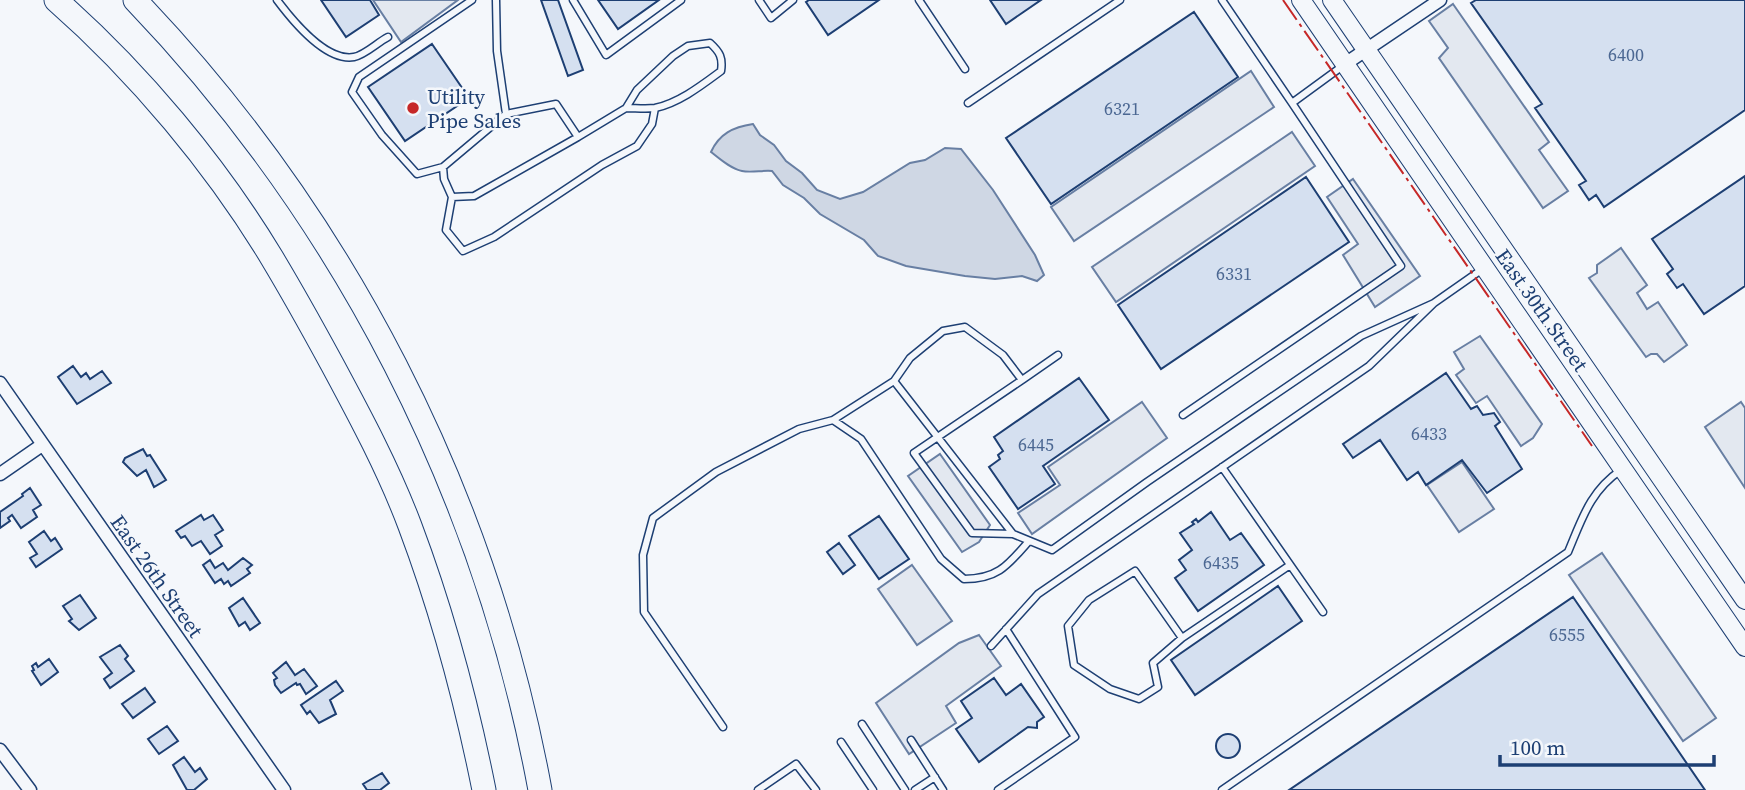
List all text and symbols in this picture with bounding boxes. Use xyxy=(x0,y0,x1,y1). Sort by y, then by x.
house number: 6400 xyxy=(1608,42,1644,67)
place label: Utility Pipe Sales xyxy=(427,82,521,135)
house number: 6321 xyxy=(1104,96,1140,121)
marker: Utility Pipe Sales xyxy=(405,100,421,116)
street label: East 30th Street xyxy=(1489,243,1595,377)
house number: 6331 xyxy=(1216,261,1252,286)
house number: 6433 xyxy=(1411,421,1447,446)
house number: 6445 xyxy=(1018,432,1054,457)
street label: East 26th Street xyxy=(104,509,210,643)
house number: 6435 xyxy=(1203,550,1239,575)
house number: 6555 xyxy=(1549,622,1585,647)
scale bar xyxy=(1500,724,1714,768)
text: 100 m xyxy=(1510,733,1565,762)

